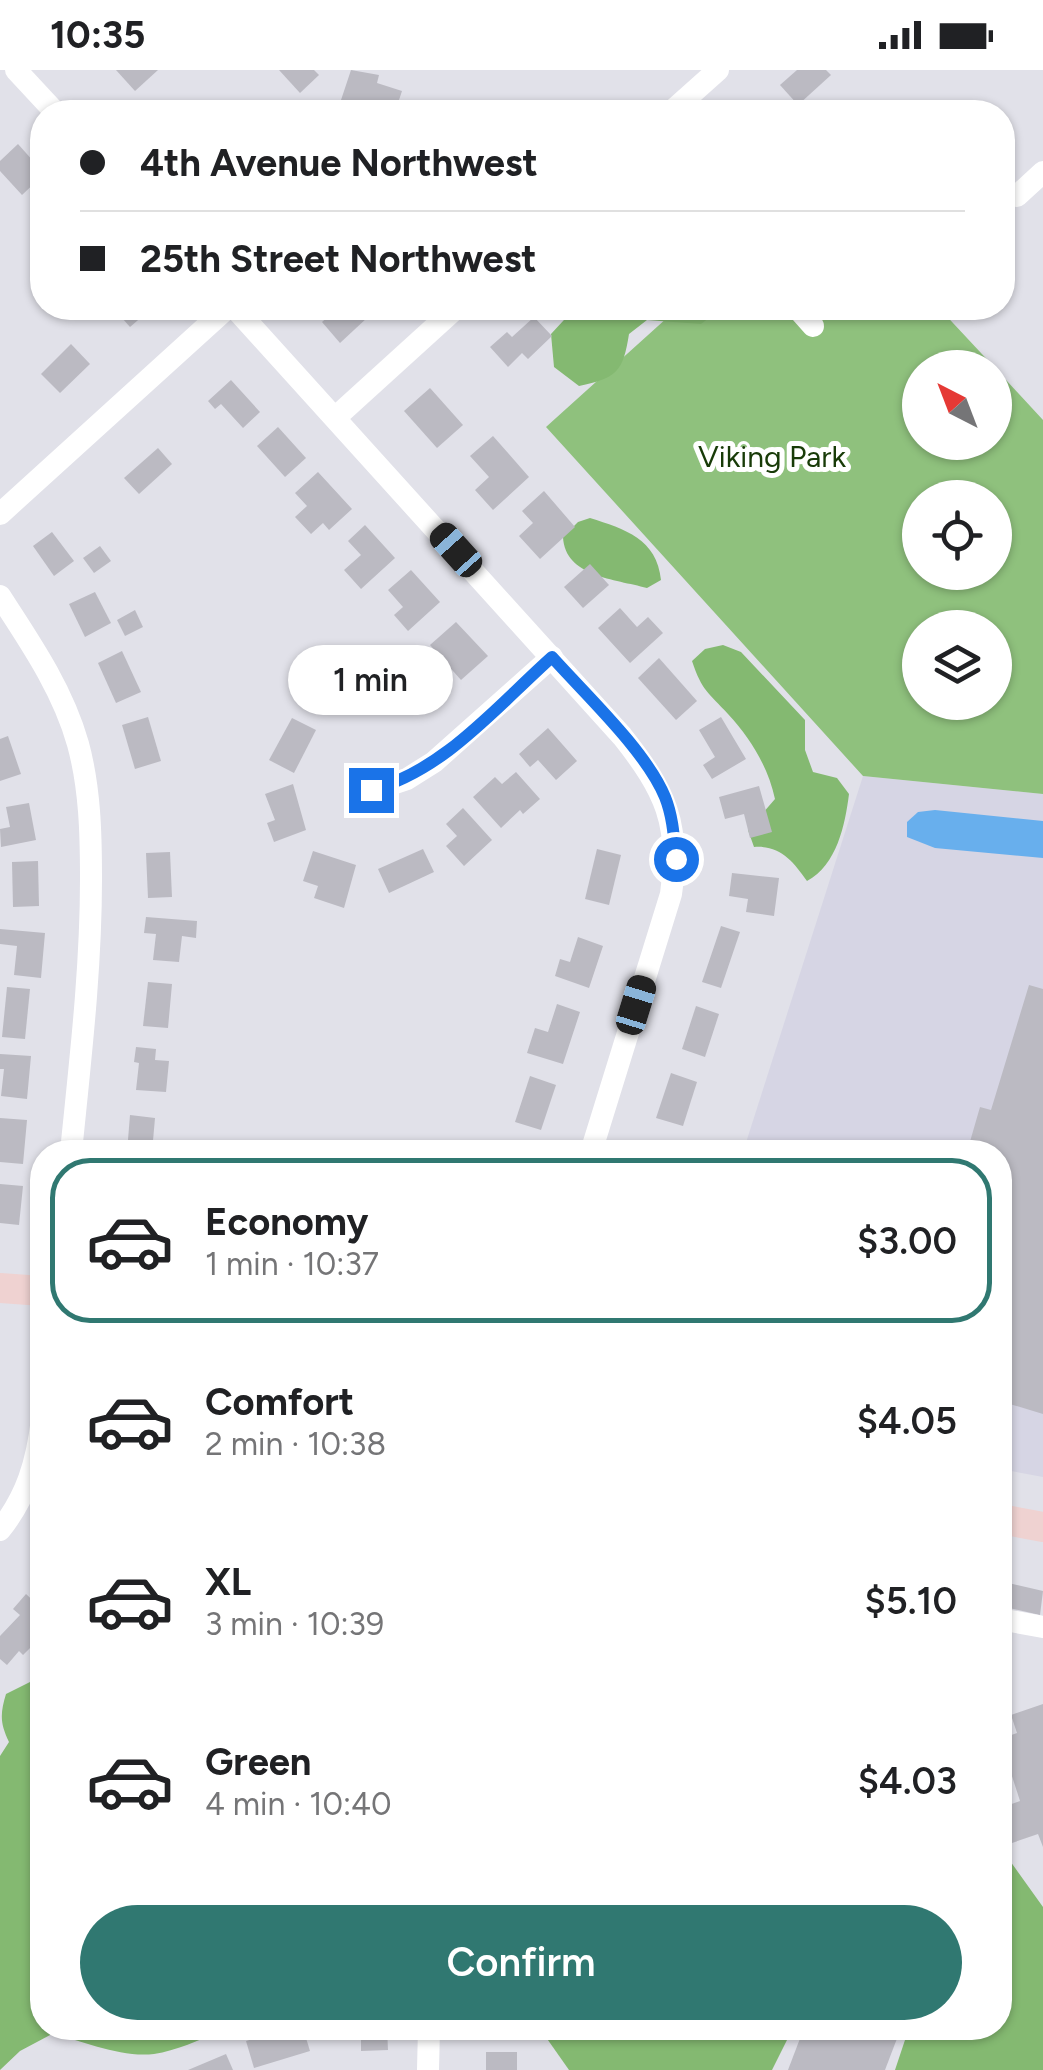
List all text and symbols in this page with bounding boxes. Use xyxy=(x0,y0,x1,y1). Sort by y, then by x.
text: 10:35 xyxy=(50,12,145,58)
text: 4th Avenue Northwest xyxy=(140,140,538,186)
text: 25th Street Northwest xyxy=(140,236,537,282)
north arrow xyxy=(902,350,1012,460)
map controls xyxy=(902,350,1012,720)
park label: Viking Park xyxy=(698,438,846,475)
button: locate xyxy=(902,480,1012,590)
car xyxy=(425,518,487,582)
button: layers xyxy=(902,610,1012,720)
callout: 1 min xyxy=(288,645,454,715)
text: 1 min xyxy=(333,661,408,699)
route end xyxy=(349,768,394,813)
route start xyxy=(654,837,699,882)
car xyxy=(613,972,659,1038)
icon: car xyxy=(85,1196,175,1286)
text: Economy xyxy=(205,1199,368,1245)
text: $3.00 xyxy=(857,1218,957,1264)
text: 1 min · 10:37 xyxy=(205,1245,379,1283)
icon: car xyxy=(85,1376,175,1466)
text: Comfort xyxy=(205,1379,354,1425)
text: $4.05 xyxy=(857,1398,957,1444)
text: 2 min · 10:38 xyxy=(205,1425,386,1463)
icon: car xyxy=(85,1556,175,1646)
text: XL xyxy=(205,1559,251,1605)
text: $5.10 xyxy=(865,1578,957,1624)
text: 3 min · 10:39 xyxy=(205,1605,384,1643)
icon: car xyxy=(85,1736,175,1826)
text: Green xyxy=(205,1739,311,1785)
text: $4.03 xyxy=(858,1758,957,1804)
text: 4 min · 10:40 xyxy=(205,1785,391,1823)
button: Confirm xyxy=(80,1905,962,2020)

